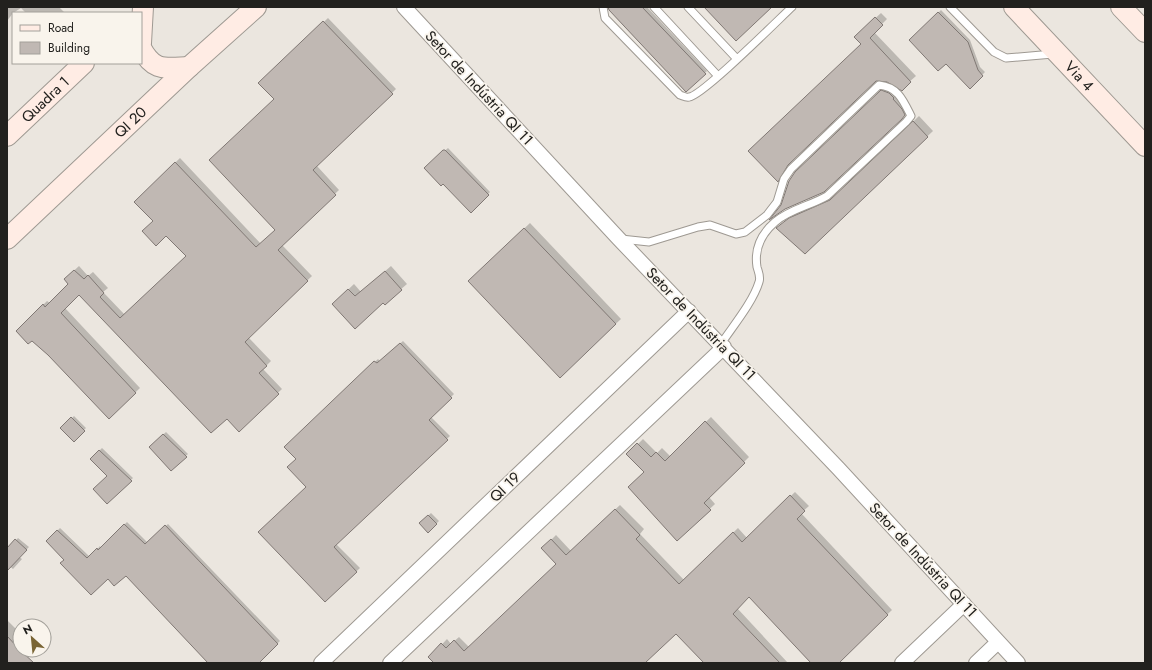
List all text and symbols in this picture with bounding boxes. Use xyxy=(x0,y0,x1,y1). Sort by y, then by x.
legend xyxy=(12,12,142,64)
text: Road xyxy=(48,19,74,37)
street label: Setor de Indústria QI 11 xyxy=(420,26,538,150)
text: Building xyxy=(48,39,90,57)
street label: Via 4 xyxy=(1059,56,1099,96)
street label: Quadra 1 xyxy=(16,71,75,128)
street label: QI 20 xyxy=(109,101,152,143)
street label: Setor de Indústria QI 11 xyxy=(641,262,761,386)
street label: QI 19 xyxy=(485,467,525,507)
street label: Setor de Indústria QI 11 xyxy=(864,498,982,622)
north arrow xyxy=(12,618,52,658)
text: N xyxy=(20,620,35,638)

